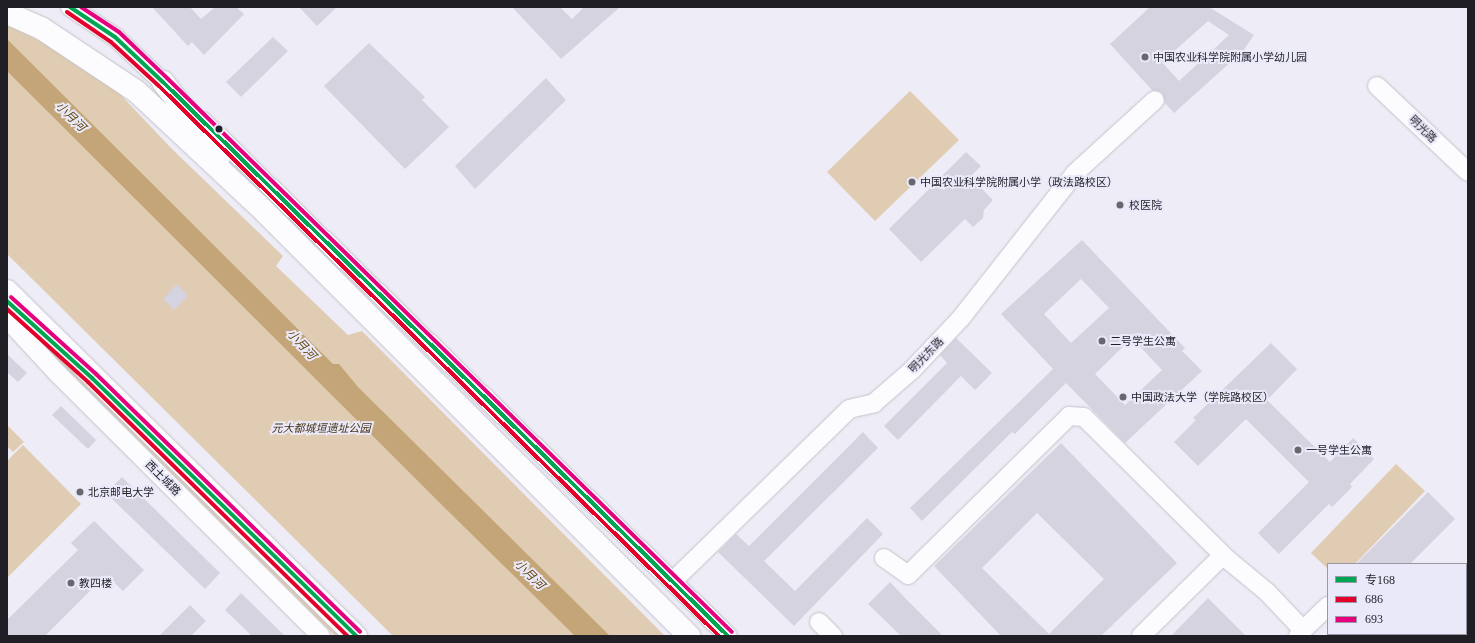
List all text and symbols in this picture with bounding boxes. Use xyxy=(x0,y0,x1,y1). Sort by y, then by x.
place label: 中国农业科学院附属小学幼儿园 xyxy=(1153,50,1307,64)
marker: 中国农业科学院附属小学幼儿园 xyxy=(1140,52,1150,62)
water label: 小月河 xyxy=(52,99,88,135)
street label: 明光路 xyxy=(1407,113,1439,145)
unlabelled marker xyxy=(214,124,224,134)
place label: 中国农业科学院附属小学（政法路校区） xyxy=(920,175,1118,189)
marker: 中国农业科学院附属小学（政法路校区） xyxy=(907,177,917,187)
place label: 校医院 xyxy=(1129,198,1162,212)
marker: 校医院 xyxy=(1114,199,1126,211)
water label: 小月河 xyxy=(283,327,319,363)
place label: 二号学生公寓 xyxy=(1110,334,1176,348)
street label: 明光东路 xyxy=(906,335,946,375)
marker: 二号学生公寓 xyxy=(1097,336,1107,346)
place label: 中国政法大学（学院路校区） xyxy=(1131,390,1274,404)
marker: 中国政法大学（学院路校区） xyxy=(1118,392,1128,402)
park label: 元大都城垣遗址公园 xyxy=(272,421,370,435)
place label: 一号学生公寓 xyxy=(1306,443,1372,457)
marker: 一号学生公寓 xyxy=(1293,445,1303,455)
street label: 西土城路 xyxy=(143,458,183,498)
place label: 北京邮电大学 xyxy=(88,485,154,499)
marker: 北京邮电大学 xyxy=(75,487,85,497)
water label: 小月河 xyxy=(511,557,547,593)
legend xyxy=(1327,563,1467,635)
text: 专168 xyxy=(1365,573,1395,587)
place label: 教四楼 xyxy=(79,576,112,590)
marker: 教四楼 xyxy=(66,578,76,588)
text: 686 xyxy=(1365,592,1383,606)
text: 693 xyxy=(1365,612,1383,626)

